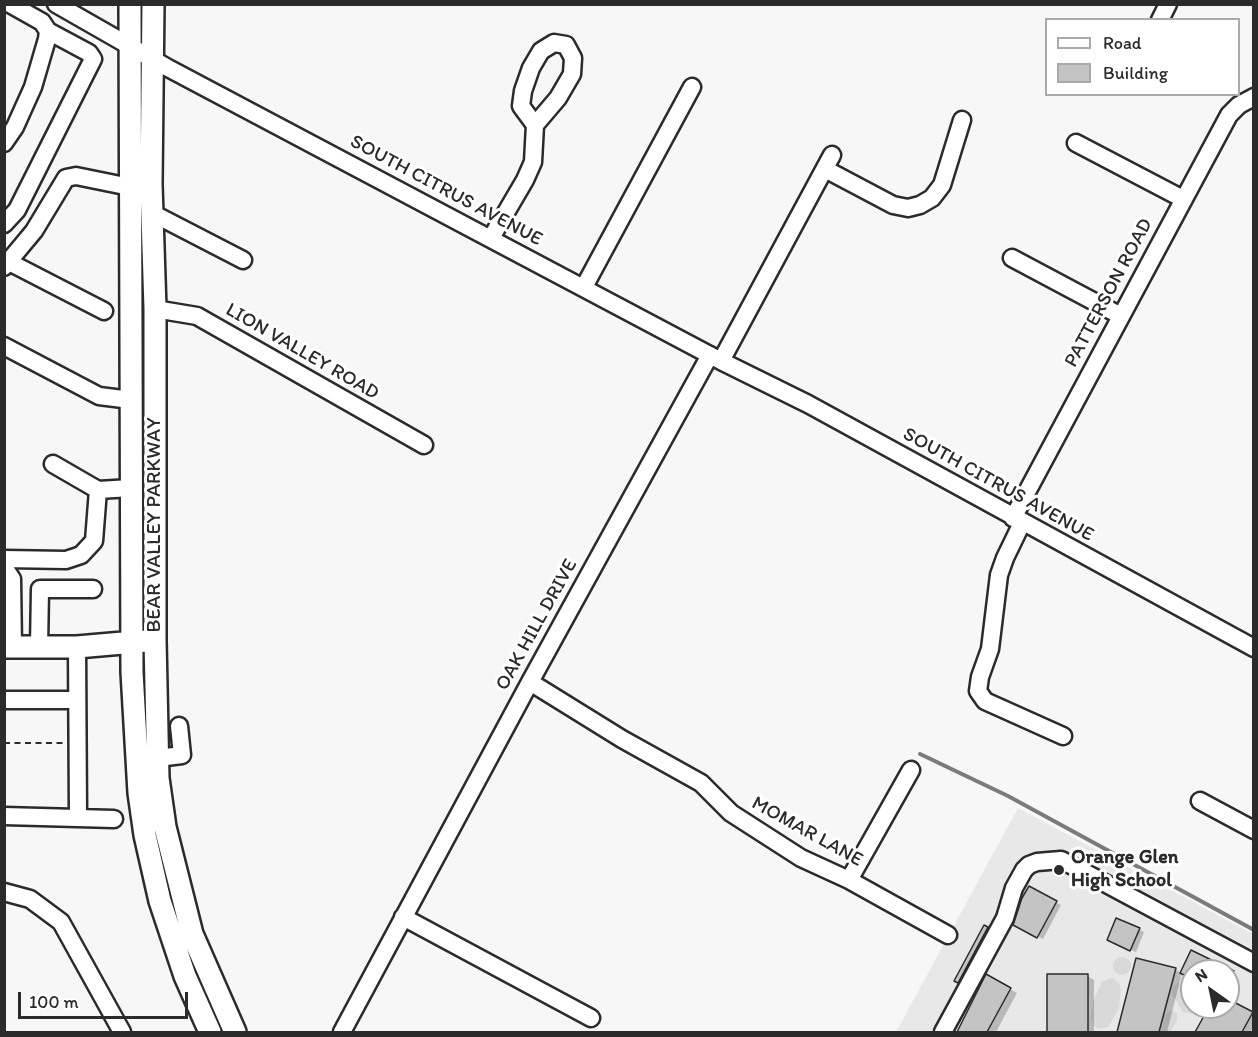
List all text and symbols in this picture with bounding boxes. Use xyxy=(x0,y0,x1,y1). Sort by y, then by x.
legend xyxy=(1045,18,1240,96)
text: Road xyxy=(1103,32,1142,54)
text: Building xyxy=(1103,62,1168,84)
street label: SOUTH CITRUS AVENUE xyxy=(346,130,546,252)
street label: PATTERSON ROAD xyxy=(1060,215,1158,371)
street label: LION VALLEY ROAD xyxy=(221,298,383,406)
street label: BEAR VALLEY PARKWAY xyxy=(143,417,167,633)
street label: SOUTH CITRUS AVENUE xyxy=(898,423,1098,547)
street label: OAK HILL DRIVE xyxy=(491,555,583,695)
street label: MOMAR LANE xyxy=(747,792,867,872)
place label: Orange Glen High School xyxy=(1071,846,1178,893)
marker: Orange Glen High School xyxy=(1052,863,1066,877)
north arrow xyxy=(1180,959,1240,1019)
text: N xyxy=(1191,964,1211,986)
scale bar xyxy=(21,980,190,1018)
text: 100 m xyxy=(29,991,79,1013)

